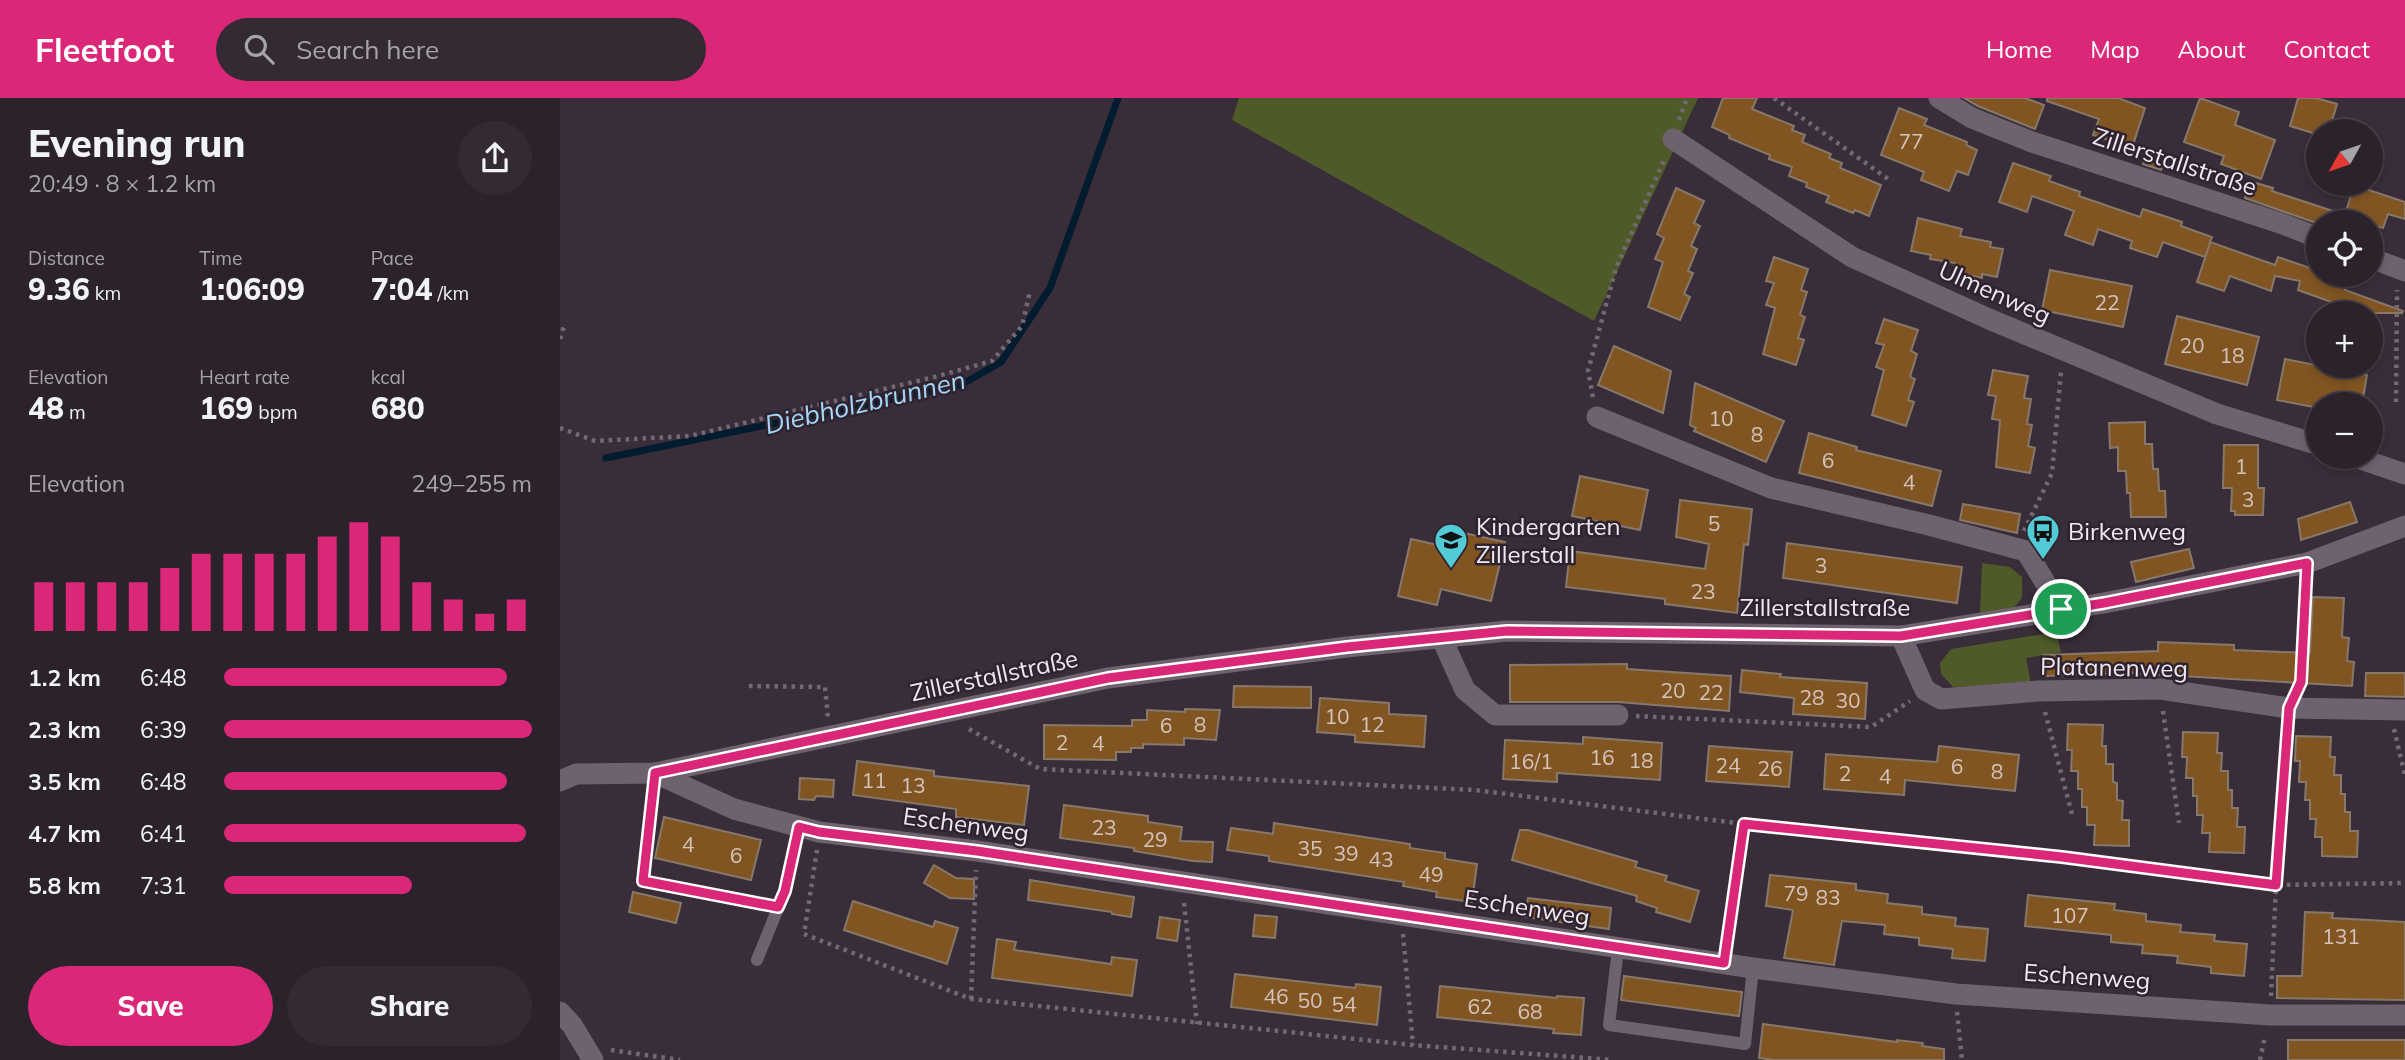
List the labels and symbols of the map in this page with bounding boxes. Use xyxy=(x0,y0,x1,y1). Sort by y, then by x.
north arrow xyxy=(2306,119,2384,196)
street label: Zillerstallstraße xyxy=(2089,120,2261,202)
house number: 77 xyxy=(1898,128,1924,154)
street label: Ulmenweg xyxy=(1934,254,2056,330)
house number: 22 xyxy=(2094,289,2120,315)
house number: 20 xyxy=(2179,332,2205,358)
house number: 18 xyxy=(2219,342,2245,368)
water label: Diebholzbrunnen xyxy=(761,363,969,441)
house number: 10 xyxy=(1708,405,1734,431)
house number: 8 xyxy=(1751,421,1763,447)
house number: 6 xyxy=(1822,447,1834,473)
house number: 1 xyxy=(2235,453,2247,479)
house number: 4 xyxy=(1903,469,1916,495)
house number: 3 xyxy=(2242,486,2254,512)
house number: 5 xyxy=(1708,510,1720,536)
place label: Kindergarten Zillerstall xyxy=(1476,511,1621,569)
bus stop icon: Birkenweg xyxy=(2024,512,2062,561)
place label: Birkenweg xyxy=(2068,516,2186,546)
school or university icon: Kindergarten Zillerstall xyxy=(1432,521,1470,570)
house number: 3 xyxy=(1815,552,1827,578)
house number: 23 xyxy=(1690,578,1716,604)
pin xyxy=(2031,579,2091,639)
street label: Zillerstallstraße xyxy=(1740,592,1910,622)
street label: Zillerstallstraße xyxy=(907,643,1081,707)
street label: Platanenweg xyxy=(2040,651,2188,683)
house number: 20 xyxy=(1660,677,1686,703)
house number: 22 xyxy=(1698,679,1724,705)
house number: 28 xyxy=(1799,684,1825,710)
house number: 30 xyxy=(1835,687,1861,713)
house number: 10 xyxy=(1324,703,1350,729)
house number: 8 xyxy=(1194,711,1206,737)
house number: 12 xyxy=(1359,711,1385,737)
house number: 6 xyxy=(1160,712,1172,738)
house number: 2 xyxy=(1056,729,1068,755)
house number: 4 xyxy=(1092,730,1105,756)
house number: 16 xyxy=(1589,744,1615,770)
house number: 18 xyxy=(1628,747,1654,773)
house number: 16/1 xyxy=(1509,748,1553,774)
house number: 24 xyxy=(1715,752,1741,778)
house number: 6 xyxy=(1951,753,1963,779)
house number: 26 xyxy=(1757,755,1783,781)
house number: 8 xyxy=(1991,758,2003,784)
house number: 2 xyxy=(1839,760,1851,786)
house number: 4 xyxy=(1879,763,1892,789)
house number: 11 xyxy=(861,767,887,793)
house number: 13 xyxy=(900,772,926,798)
street label: Eschenweg xyxy=(901,800,1031,848)
house number: 23 xyxy=(1091,814,1117,840)
house number: 29 xyxy=(1142,826,1168,852)
house number: 4 xyxy=(682,831,695,857)
house number: 35 xyxy=(1297,835,1323,861)
house number: 39 xyxy=(1333,840,1359,866)
house number: 6 xyxy=(730,842,742,868)
house number: 43 xyxy=(1368,846,1394,872)
house number: 49 xyxy=(1418,861,1444,887)
house number: 79 xyxy=(1783,880,1809,906)
street label: Eschenweg xyxy=(1462,882,1592,932)
house number: 83 xyxy=(1815,884,1841,910)
house number: 107 xyxy=(2051,902,2089,928)
house number: 131 xyxy=(2322,923,2360,949)
street label: Eschenweg xyxy=(2023,957,2151,995)
house number: 46 xyxy=(1263,983,1289,1009)
house number: 50 xyxy=(1297,987,1323,1013)
house number: 54 xyxy=(1331,991,1357,1017)
house number: 62 xyxy=(1467,993,1493,1019)
house number: 68 xyxy=(1517,998,1543,1024)

